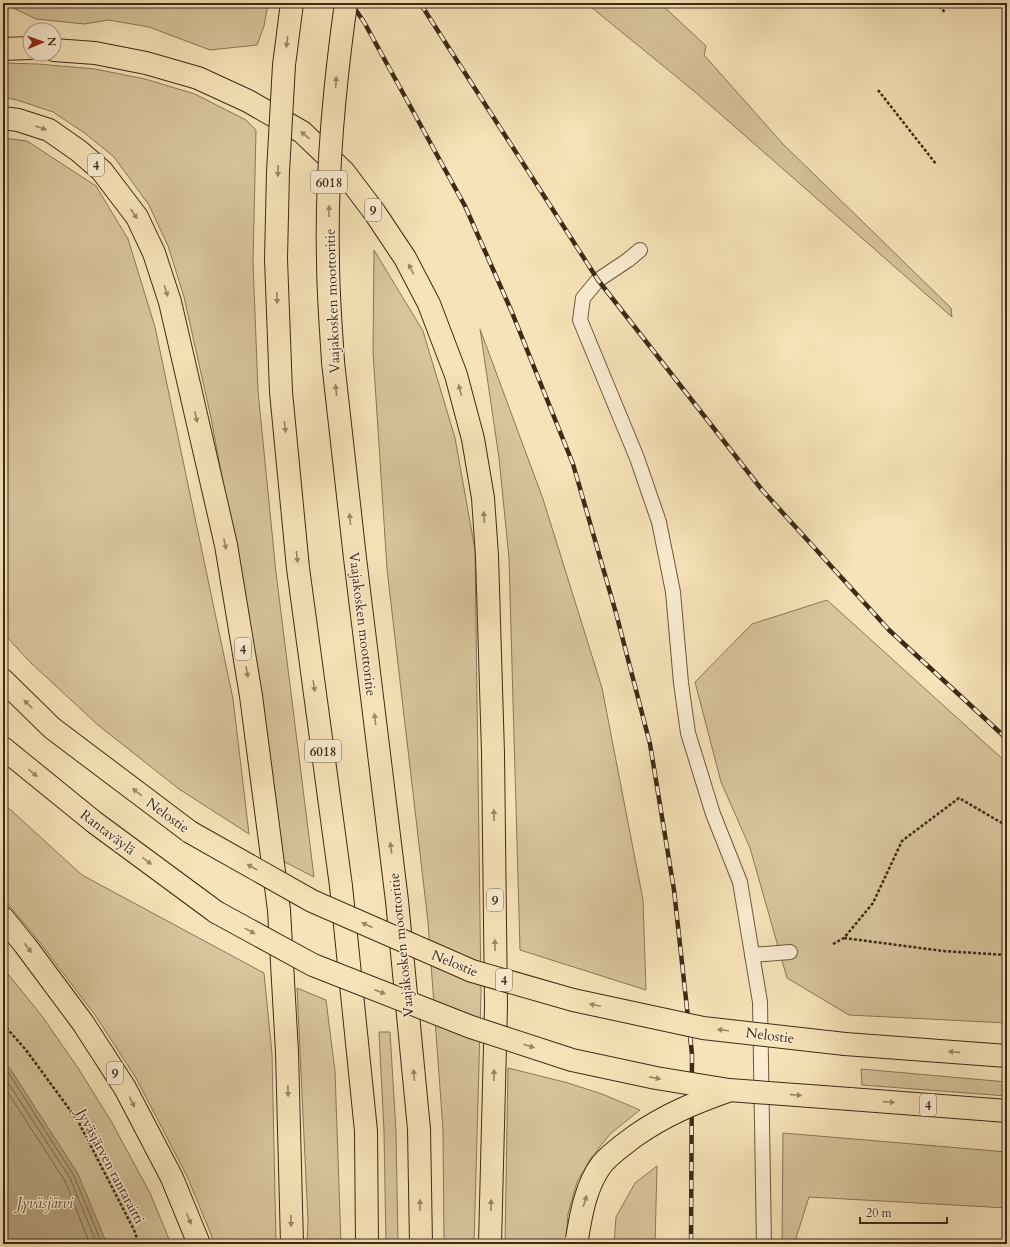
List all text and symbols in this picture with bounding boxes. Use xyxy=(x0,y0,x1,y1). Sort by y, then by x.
north arrow xyxy=(22,22,62,62)
one-way arrow xyxy=(284,36,290,48)
text: N xyxy=(44,37,59,47)
one-way arrow xyxy=(333,76,340,88)
one-way arrow xyxy=(35,125,47,131)
one-way arrow xyxy=(300,131,310,140)
road number: 4 xyxy=(88,154,104,176)
one-way arrow xyxy=(275,165,282,177)
road number: 6018 xyxy=(311,171,347,193)
road number: 9 xyxy=(365,199,381,221)
one-way arrow xyxy=(326,204,332,217)
one-way arrow xyxy=(130,209,138,220)
street label: Vaajakosken moottoritie xyxy=(320,228,345,374)
one-way arrow xyxy=(408,264,414,275)
one-way arrow xyxy=(163,285,169,297)
one-way arrow xyxy=(274,292,281,304)
one-way arrow xyxy=(456,383,462,396)
one-way arrow xyxy=(333,384,339,396)
one-way arrow xyxy=(194,411,200,423)
one-way arrow xyxy=(281,421,288,433)
one-way arrow xyxy=(481,511,488,523)
one-way arrow xyxy=(347,513,354,525)
one-way arrow xyxy=(223,538,229,550)
one-way arrow xyxy=(294,551,301,563)
street label: Vaajakosken moottoritie xyxy=(344,551,381,697)
road number: 4 xyxy=(235,638,251,660)
one-way arrow xyxy=(244,666,250,678)
one-way arrow xyxy=(311,680,317,692)
one-way arrow xyxy=(23,699,33,709)
one-way arrow xyxy=(372,713,378,725)
road number: 6018 xyxy=(305,740,341,762)
one-way arrow xyxy=(28,768,39,777)
one-way arrow xyxy=(131,787,142,796)
street label: Nelostie xyxy=(142,793,193,837)
street label: Rantaväylä xyxy=(76,805,139,859)
one-way arrow xyxy=(491,808,497,821)
one-way arrow xyxy=(388,842,394,854)
one-way arrow xyxy=(141,857,152,865)
one-way arrow xyxy=(246,863,258,870)
street label: Vaajakosken moottoritie xyxy=(384,872,419,1018)
road number: 9 xyxy=(487,889,503,911)
one-way arrow xyxy=(361,922,373,928)
one-way arrow xyxy=(244,927,256,934)
one-way arrow xyxy=(492,938,498,951)
one-way arrow xyxy=(24,943,32,954)
street label: Nelostie xyxy=(429,946,481,981)
road number: 4 xyxy=(496,969,512,991)
one-way arrow xyxy=(375,989,387,995)
one-way arrow xyxy=(589,1002,601,1008)
street label: Nelostie xyxy=(745,1023,795,1048)
one-way arrow xyxy=(717,1027,729,1033)
one-way arrow xyxy=(523,1043,535,1049)
one-way arrow xyxy=(948,1048,960,1055)
road number: 9 xyxy=(107,1062,123,1084)
one-way arrow xyxy=(491,1068,497,1081)
one-way arrow xyxy=(410,1069,417,1081)
one-way arrow xyxy=(648,1075,661,1081)
one-way arrow xyxy=(285,1085,291,1098)
one-way arrow xyxy=(790,1092,802,1099)
road number: 4 xyxy=(920,1094,936,1116)
one-way arrow xyxy=(129,1096,136,1108)
one-way arrow xyxy=(883,1099,895,1106)
street label: Jyväsjärven rantaraitti xyxy=(71,1104,149,1227)
water label: Jyväsjärvi xyxy=(13,1193,74,1213)
one-way arrow xyxy=(582,1195,588,1207)
one-way arrow xyxy=(417,1198,423,1211)
one-way arrow xyxy=(488,1198,494,1211)
scale bar xyxy=(860,1199,947,1225)
text: 20 m xyxy=(866,1205,893,1221)
one-way arrow xyxy=(186,1214,192,1226)
one-way arrow xyxy=(288,1215,294,1228)

